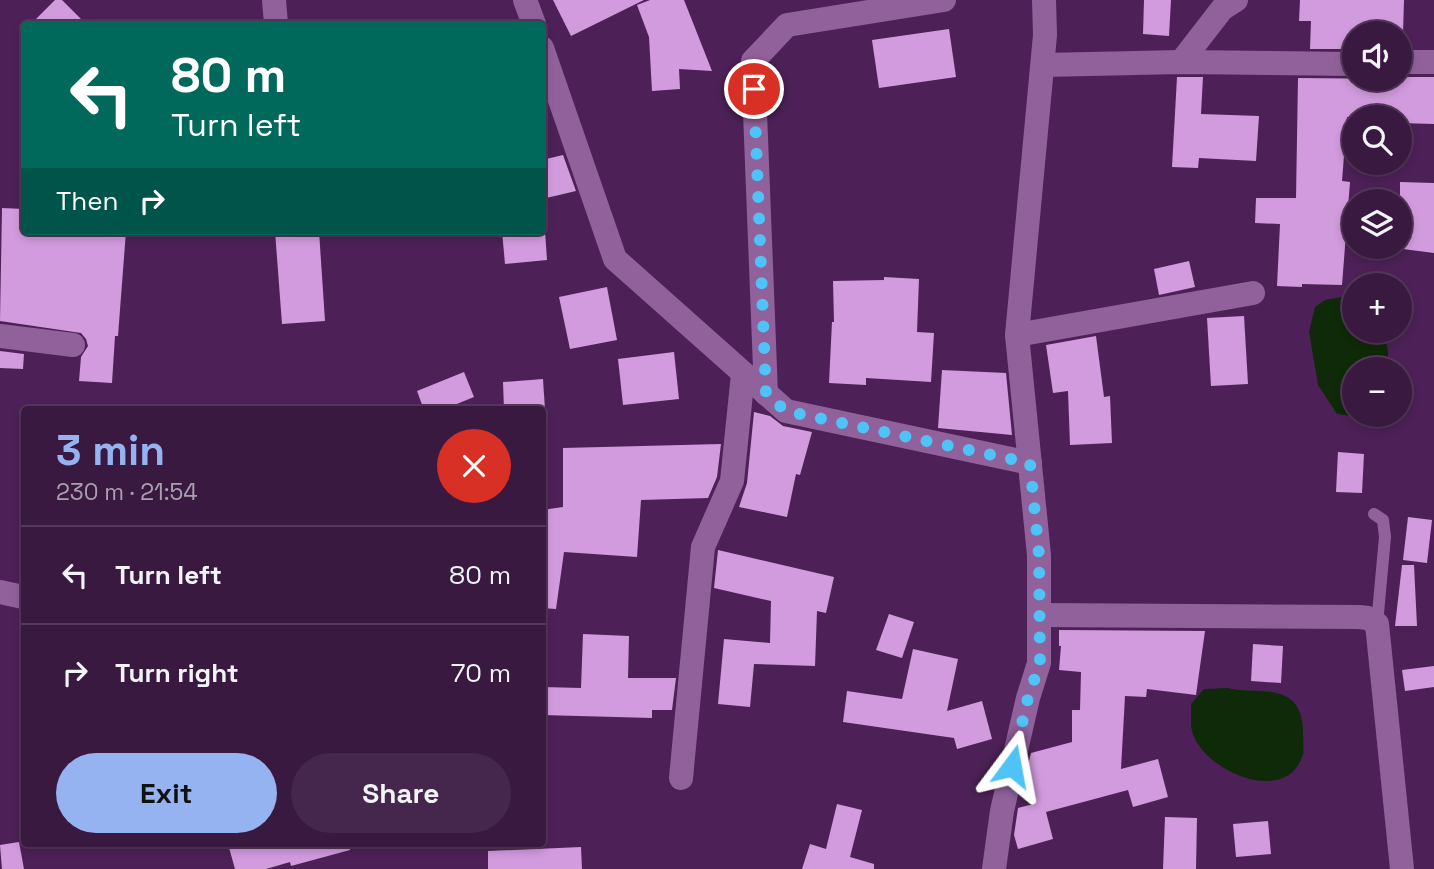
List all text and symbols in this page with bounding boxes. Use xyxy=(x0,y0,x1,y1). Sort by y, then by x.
map controls xyxy=(1342,21,1412,427)
button: sound xyxy=(1342,21,1412,91)
text: 80 m xyxy=(171,44,286,106)
icon: left xyxy=(56,49,147,140)
pin xyxy=(724,59,784,119)
icon: arrive xyxy=(735,70,773,108)
text: Turn left xyxy=(171,105,301,145)
button: search xyxy=(1342,105,1412,175)
icon: right xyxy=(133,182,171,220)
text: Then xyxy=(56,184,119,218)
button: layers xyxy=(1342,189,1412,259)
button: + xyxy=(1342,273,1412,343)
button: − xyxy=(1342,357,1412,427)
text: 3 min xyxy=(56,424,165,477)
button: close xyxy=(437,429,511,503)
text: 230 m · 21:54 xyxy=(56,477,198,507)
icon: left xyxy=(56,556,94,594)
text: Turn left xyxy=(115,558,222,592)
text: 80 m xyxy=(449,558,511,592)
icon: right xyxy=(56,654,94,692)
text: Turn right xyxy=(115,656,239,690)
text: 70 m xyxy=(451,656,511,690)
position arrow xyxy=(975,729,1049,803)
button: Exit xyxy=(56,753,277,833)
button: Share xyxy=(291,753,511,833)

